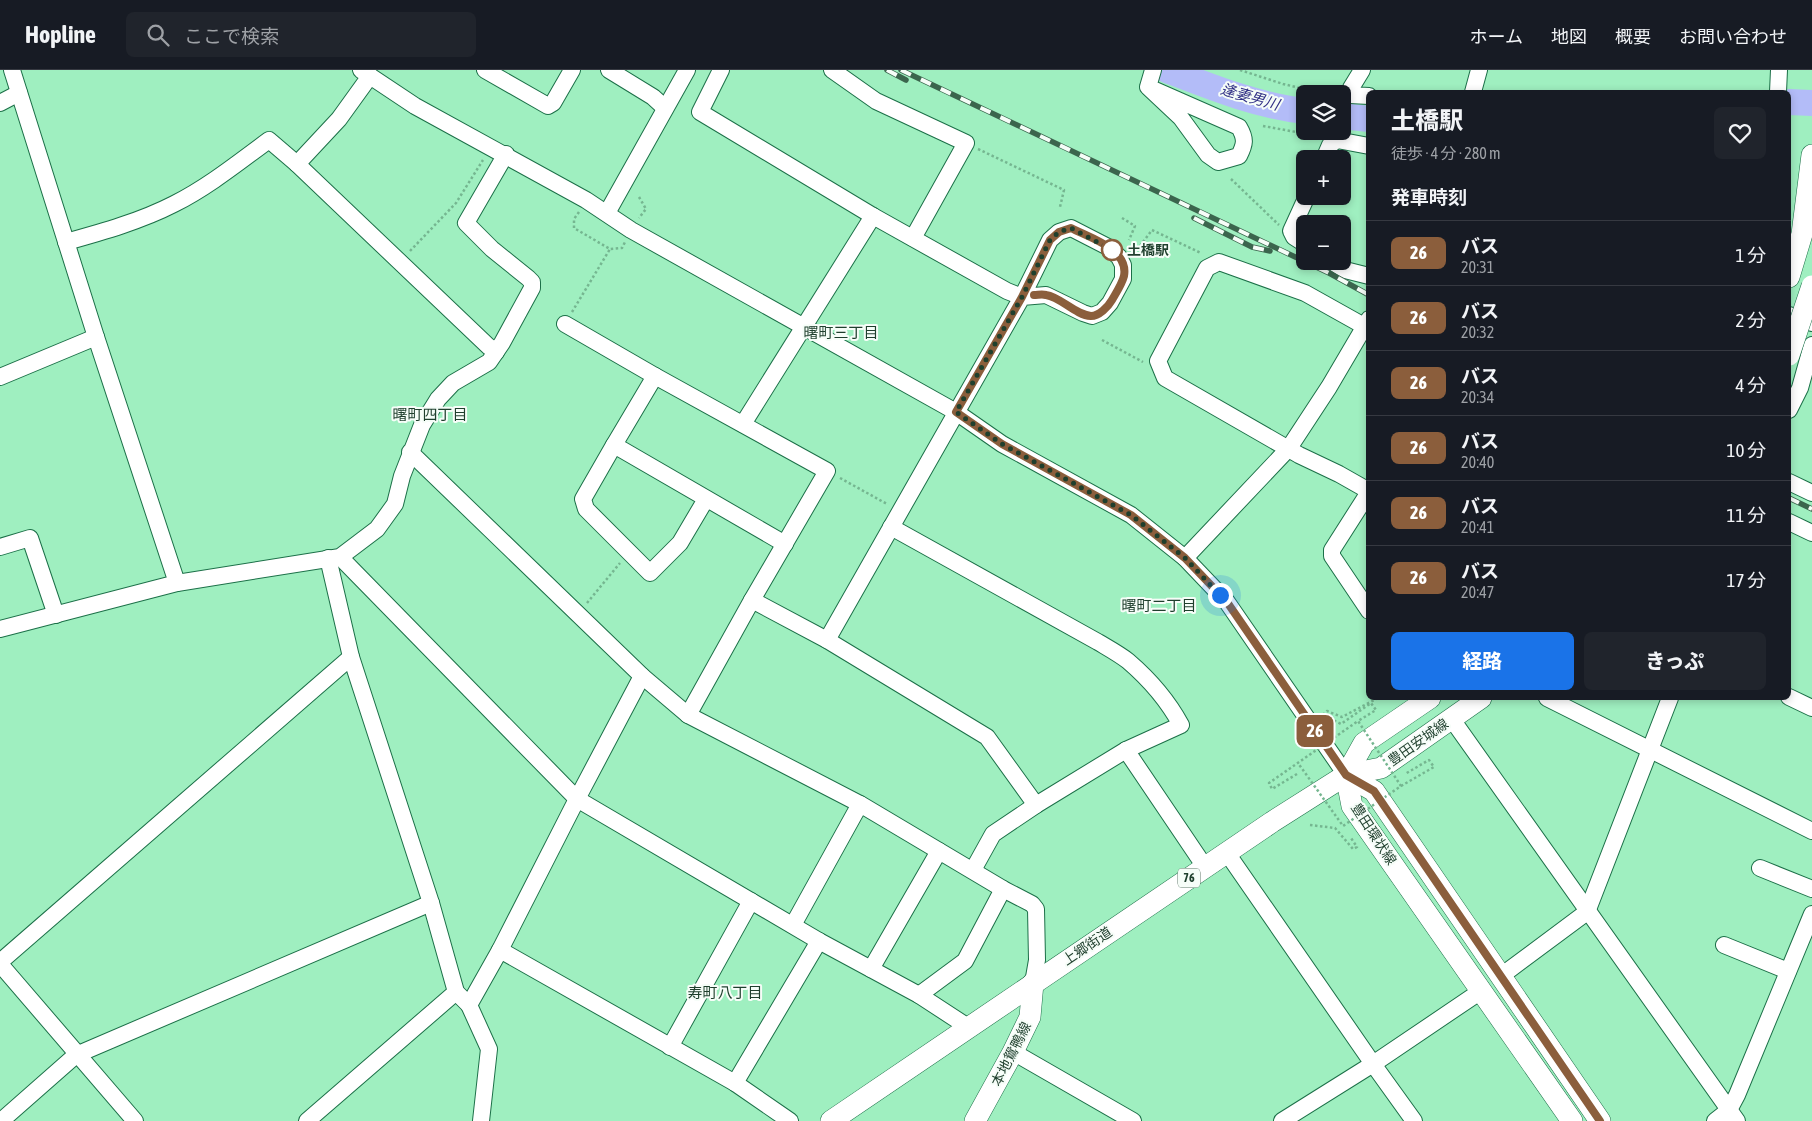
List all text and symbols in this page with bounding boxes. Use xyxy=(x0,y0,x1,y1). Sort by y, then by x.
search box xyxy=(126,12,476,57)
text: Hopline xyxy=(25,21,96,48)
icon: search xyxy=(144,21,172,49)
text: ここで検索 xyxy=(184,25,279,47)
text: ホーム xyxy=(1470,26,1523,47)
text: 地図 xyxy=(1551,26,1587,47)
text: 概要 xyxy=(1615,26,1651,47)
text: お問い合わせ xyxy=(1679,26,1787,47)
water label: 逢妻男川 xyxy=(1219,80,1283,114)
map controls xyxy=(1296,85,1351,270)
button: layers xyxy=(1296,85,1351,140)
text: 土橋駅 xyxy=(1391,107,1463,134)
button: heart xyxy=(1714,107,1766,159)
text: 徒歩 · 4 分 · 280 m xyxy=(1391,144,1501,162)
button: + xyxy=(1296,150,1351,205)
text: 発車時刻 xyxy=(1391,186,1467,208)
button: − xyxy=(1296,215,1351,270)
text: バス xyxy=(1461,235,1499,257)
marker: 土橋駅 xyxy=(1101,239,1123,261)
place label: 土橋駅 xyxy=(1127,242,1169,258)
text: 26 xyxy=(1410,242,1427,263)
text: 1 分 xyxy=(1735,244,1766,266)
text: 20:31 xyxy=(1461,258,1494,276)
text: バス xyxy=(1461,300,1499,322)
text: 26 xyxy=(1410,307,1427,328)
text: 2 分 xyxy=(1735,309,1766,331)
text: 20:32 xyxy=(1461,323,1494,341)
district label: 曙町三丁目 xyxy=(803,324,879,341)
text: バス xyxy=(1461,365,1499,387)
text: 26 xyxy=(1410,372,1427,393)
text: 4 分 xyxy=(1735,374,1766,396)
text: 20:34 xyxy=(1461,388,1494,406)
district label: 曙町四丁目 xyxy=(392,406,468,423)
text: バス xyxy=(1461,430,1499,452)
text: 26 xyxy=(1410,437,1427,458)
text: 10 分 xyxy=(1727,439,1766,461)
text: 20:40 xyxy=(1461,453,1494,471)
text: バス xyxy=(1461,495,1499,517)
text: 26 xyxy=(1410,502,1427,523)
text: 11 分 xyxy=(1727,504,1766,526)
text: 20:41 xyxy=(1461,518,1494,536)
text: バス xyxy=(1461,560,1499,582)
text: 26 xyxy=(1410,567,1427,588)
text: 17 分 xyxy=(1727,569,1766,591)
your location xyxy=(1208,583,1233,608)
text: 20:47 xyxy=(1461,583,1494,601)
district label: 曙町二丁目 xyxy=(1121,597,1197,614)
button: 経路 xyxy=(1391,632,1574,690)
button: きっぷ xyxy=(1584,632,1766,690)
line badge: 26 xyxy=(1292,715,1338,747)
street label: 豊田安城線 xyxy=(1385,715,1451,769)
text: 26 xyxy=(1307,720,1323,741)
street label: 豊田環状線 xyxy=(1348,800,1400,868)
road number: 76 xyxy=(1178,868,1200,888)
street label: 上郷街道 xyxy=(1059,924,1115,968)
district label: 寿町八丁目 xyxy=(687,984,763,1001)
street label: 本地鴛鴨線 xyxy=(988,1019,1034,1089)

